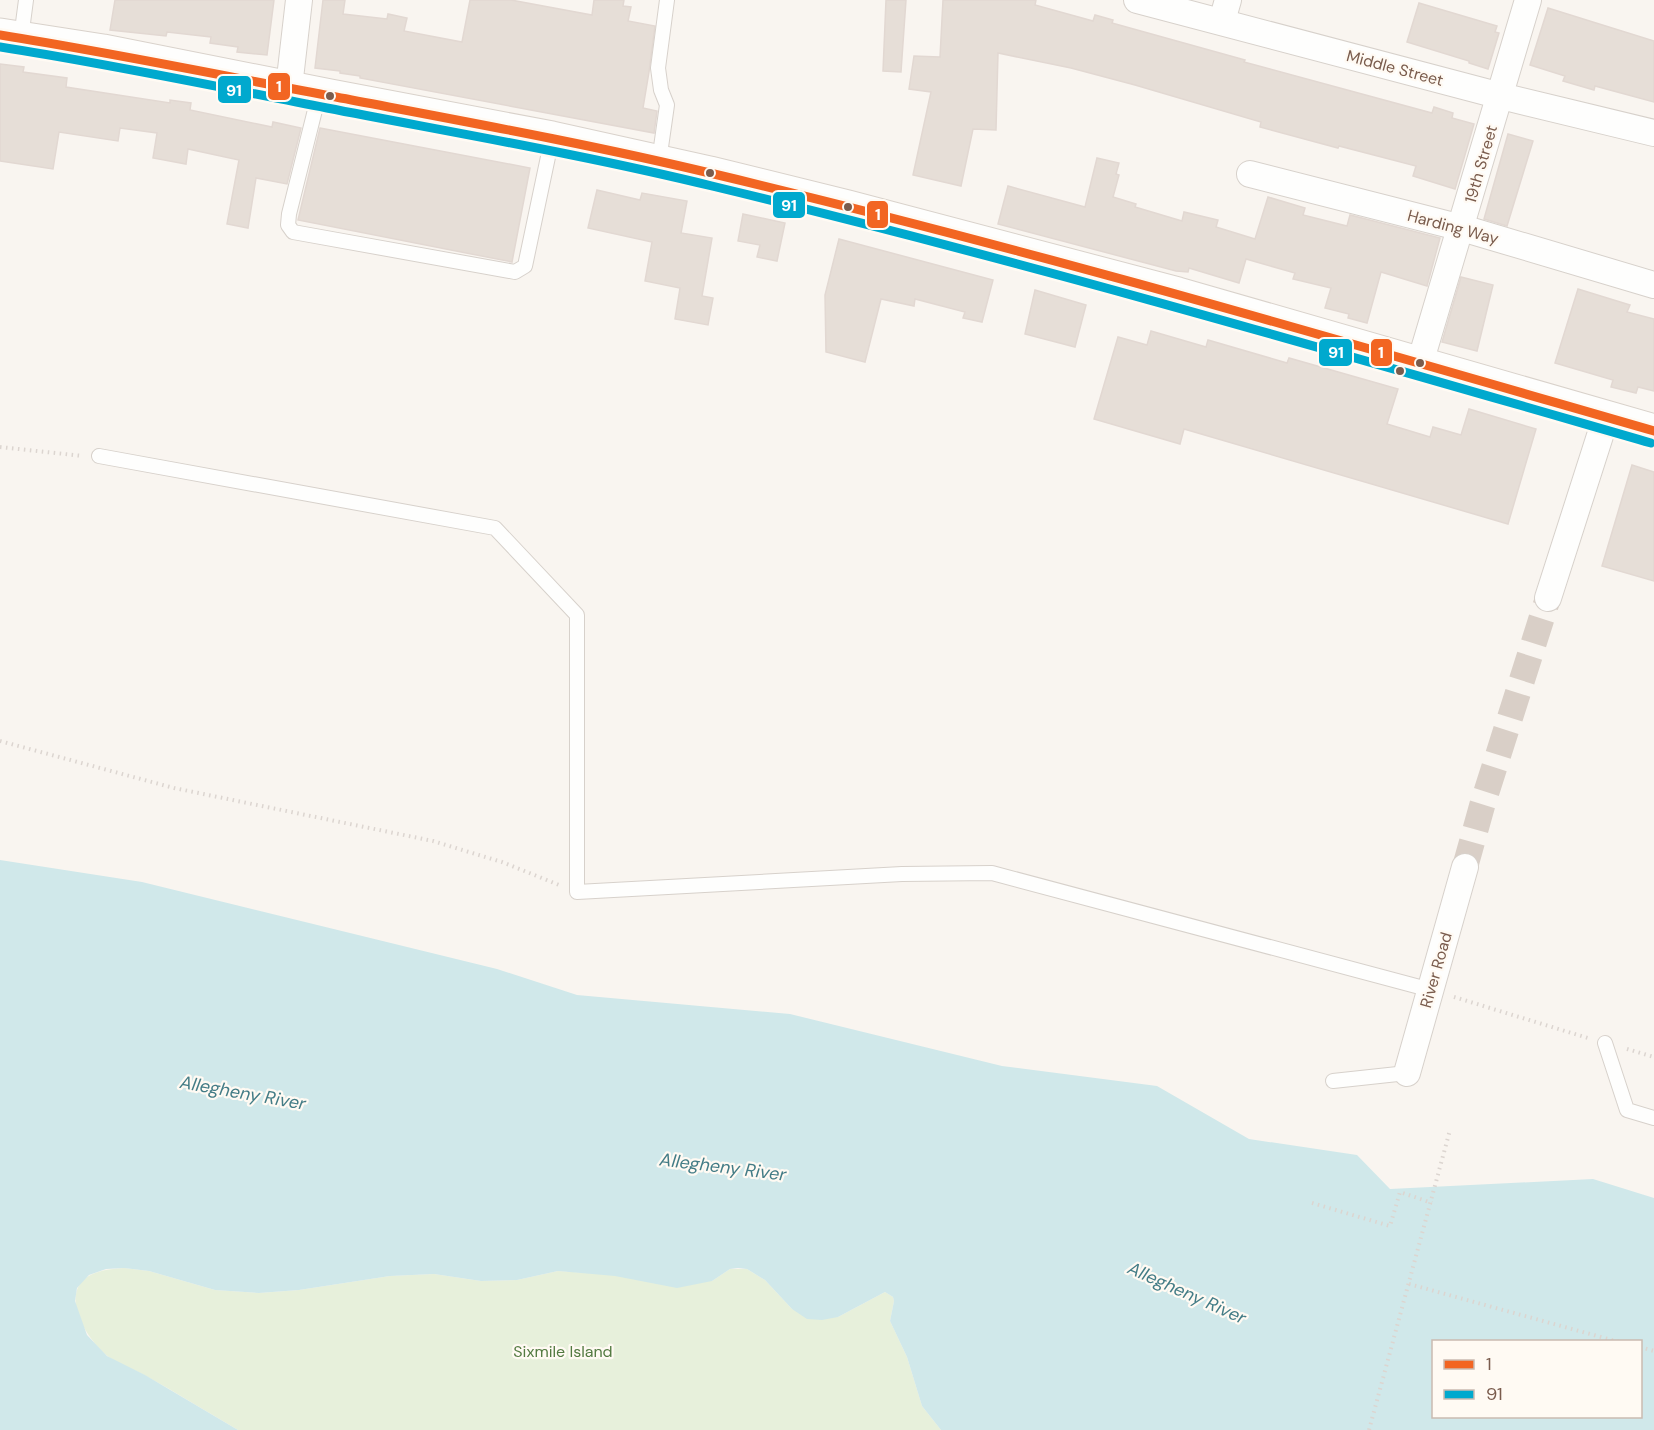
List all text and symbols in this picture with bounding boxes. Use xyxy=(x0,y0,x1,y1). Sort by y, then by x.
street label: Middle Street xyxy=(1344,45,1446,91)
line badge: 1 xyxy=(267,72,291,101)
line badge: 91 xyxy=(217,75,252,104)
text: 1 xyxy=(276,76,282,97)
text: 91 xyxy=(226,80,242,101)
unlabelled marker xyxy=(324,90,336,102)
street label: 19th Street xyxy=(1460,123,1502,205)
unlabelled marker xyxy=(704,167,716,179)
line badge: 91 xyxy=(772,191,806,219)
text: 91 xyxy=(781,195,797,216)
line badge: 1 xyxy=(866,200,889,229)
unlabelled marker xyxy=(842,201,854,213)
text: 1 xyxy=(875,204,881,225)
street label: Harding Way xyxy=(1405,205,1501,249)
line badge: 91 xyxy=(1318,338,1353,367)
line badge: 1 xyxy=(1370,338,1393,367)
text: 91 xyxy=(1328,342,1344,363)
text: 1 xyxy=(1378,342,1384,363)
unlabelled marker xyxy=(1414,357,1426,369)
unlabelled marker xyxy=(1394,365,1406,377)
street label: River Road xyxy=(1415,930,1457,1010)
water label: Allegheny River xyxy=(177,1070,309,1116)
water label: Allegheny River xyxy=(657,1147,789,1187)
water label: Allegheny River xyxy=(1123,1256,1251,1330)
legend xyxy=(1432,1340,1642,1418)
park label: Sixmile Island xyxy=(513,1341,613,1362)
text: 1 xyxy=(1486,1352,1492,1376)
text: 91 xyxy=(1486,1382,1503,1406)

